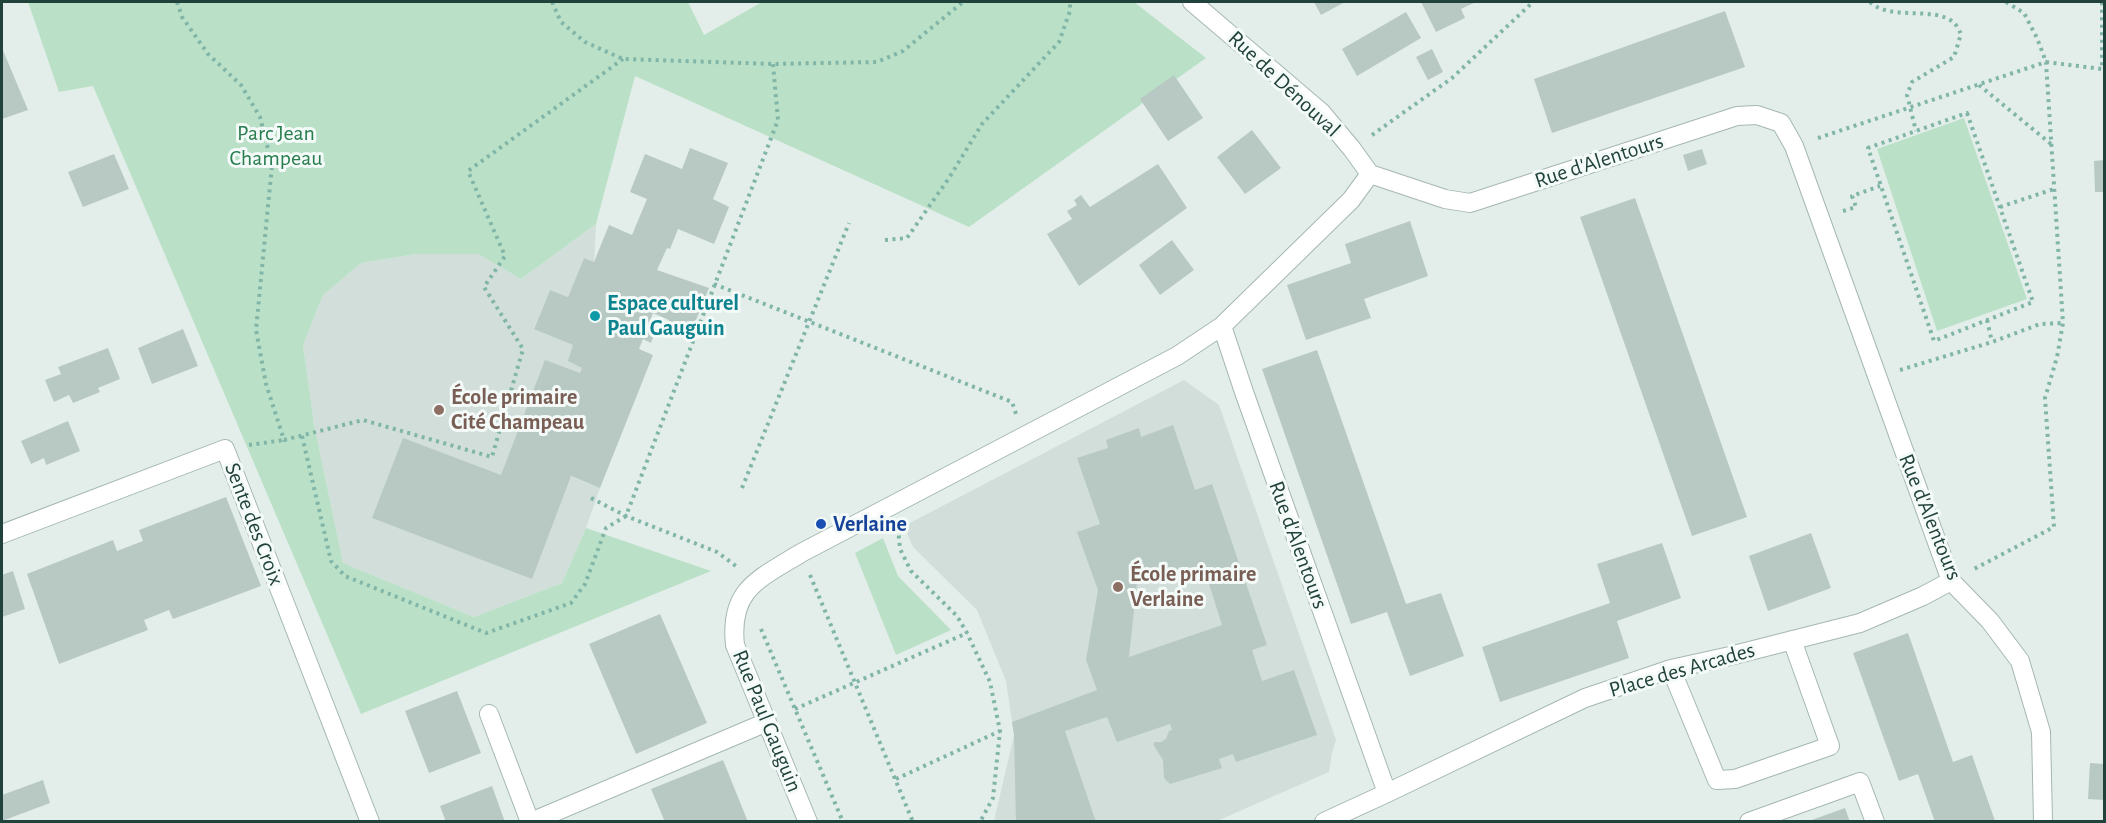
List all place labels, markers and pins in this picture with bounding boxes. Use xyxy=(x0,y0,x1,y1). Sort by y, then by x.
place label: Espace culturel Paul Gauguin xyxy=(607,290,739,342)
marker: Espace culturel Paul Gauguin xyxy=(588,309,602,323)
place label: École primaire Cité Champeau xyxy=(451,384,584,436)
marker: École primaire Cité Champeau xyxy=(432,403,446,417)
place label: Verlaine xyxy=(833,511,907,537)
marker: Verlaine xyxy=(814,517,828,531)
place label: École primaire Verlaine xyxy=(1130,561,1256,612)
marker: École primaire Verlaine xyxy=(1111,580,1125,594)

